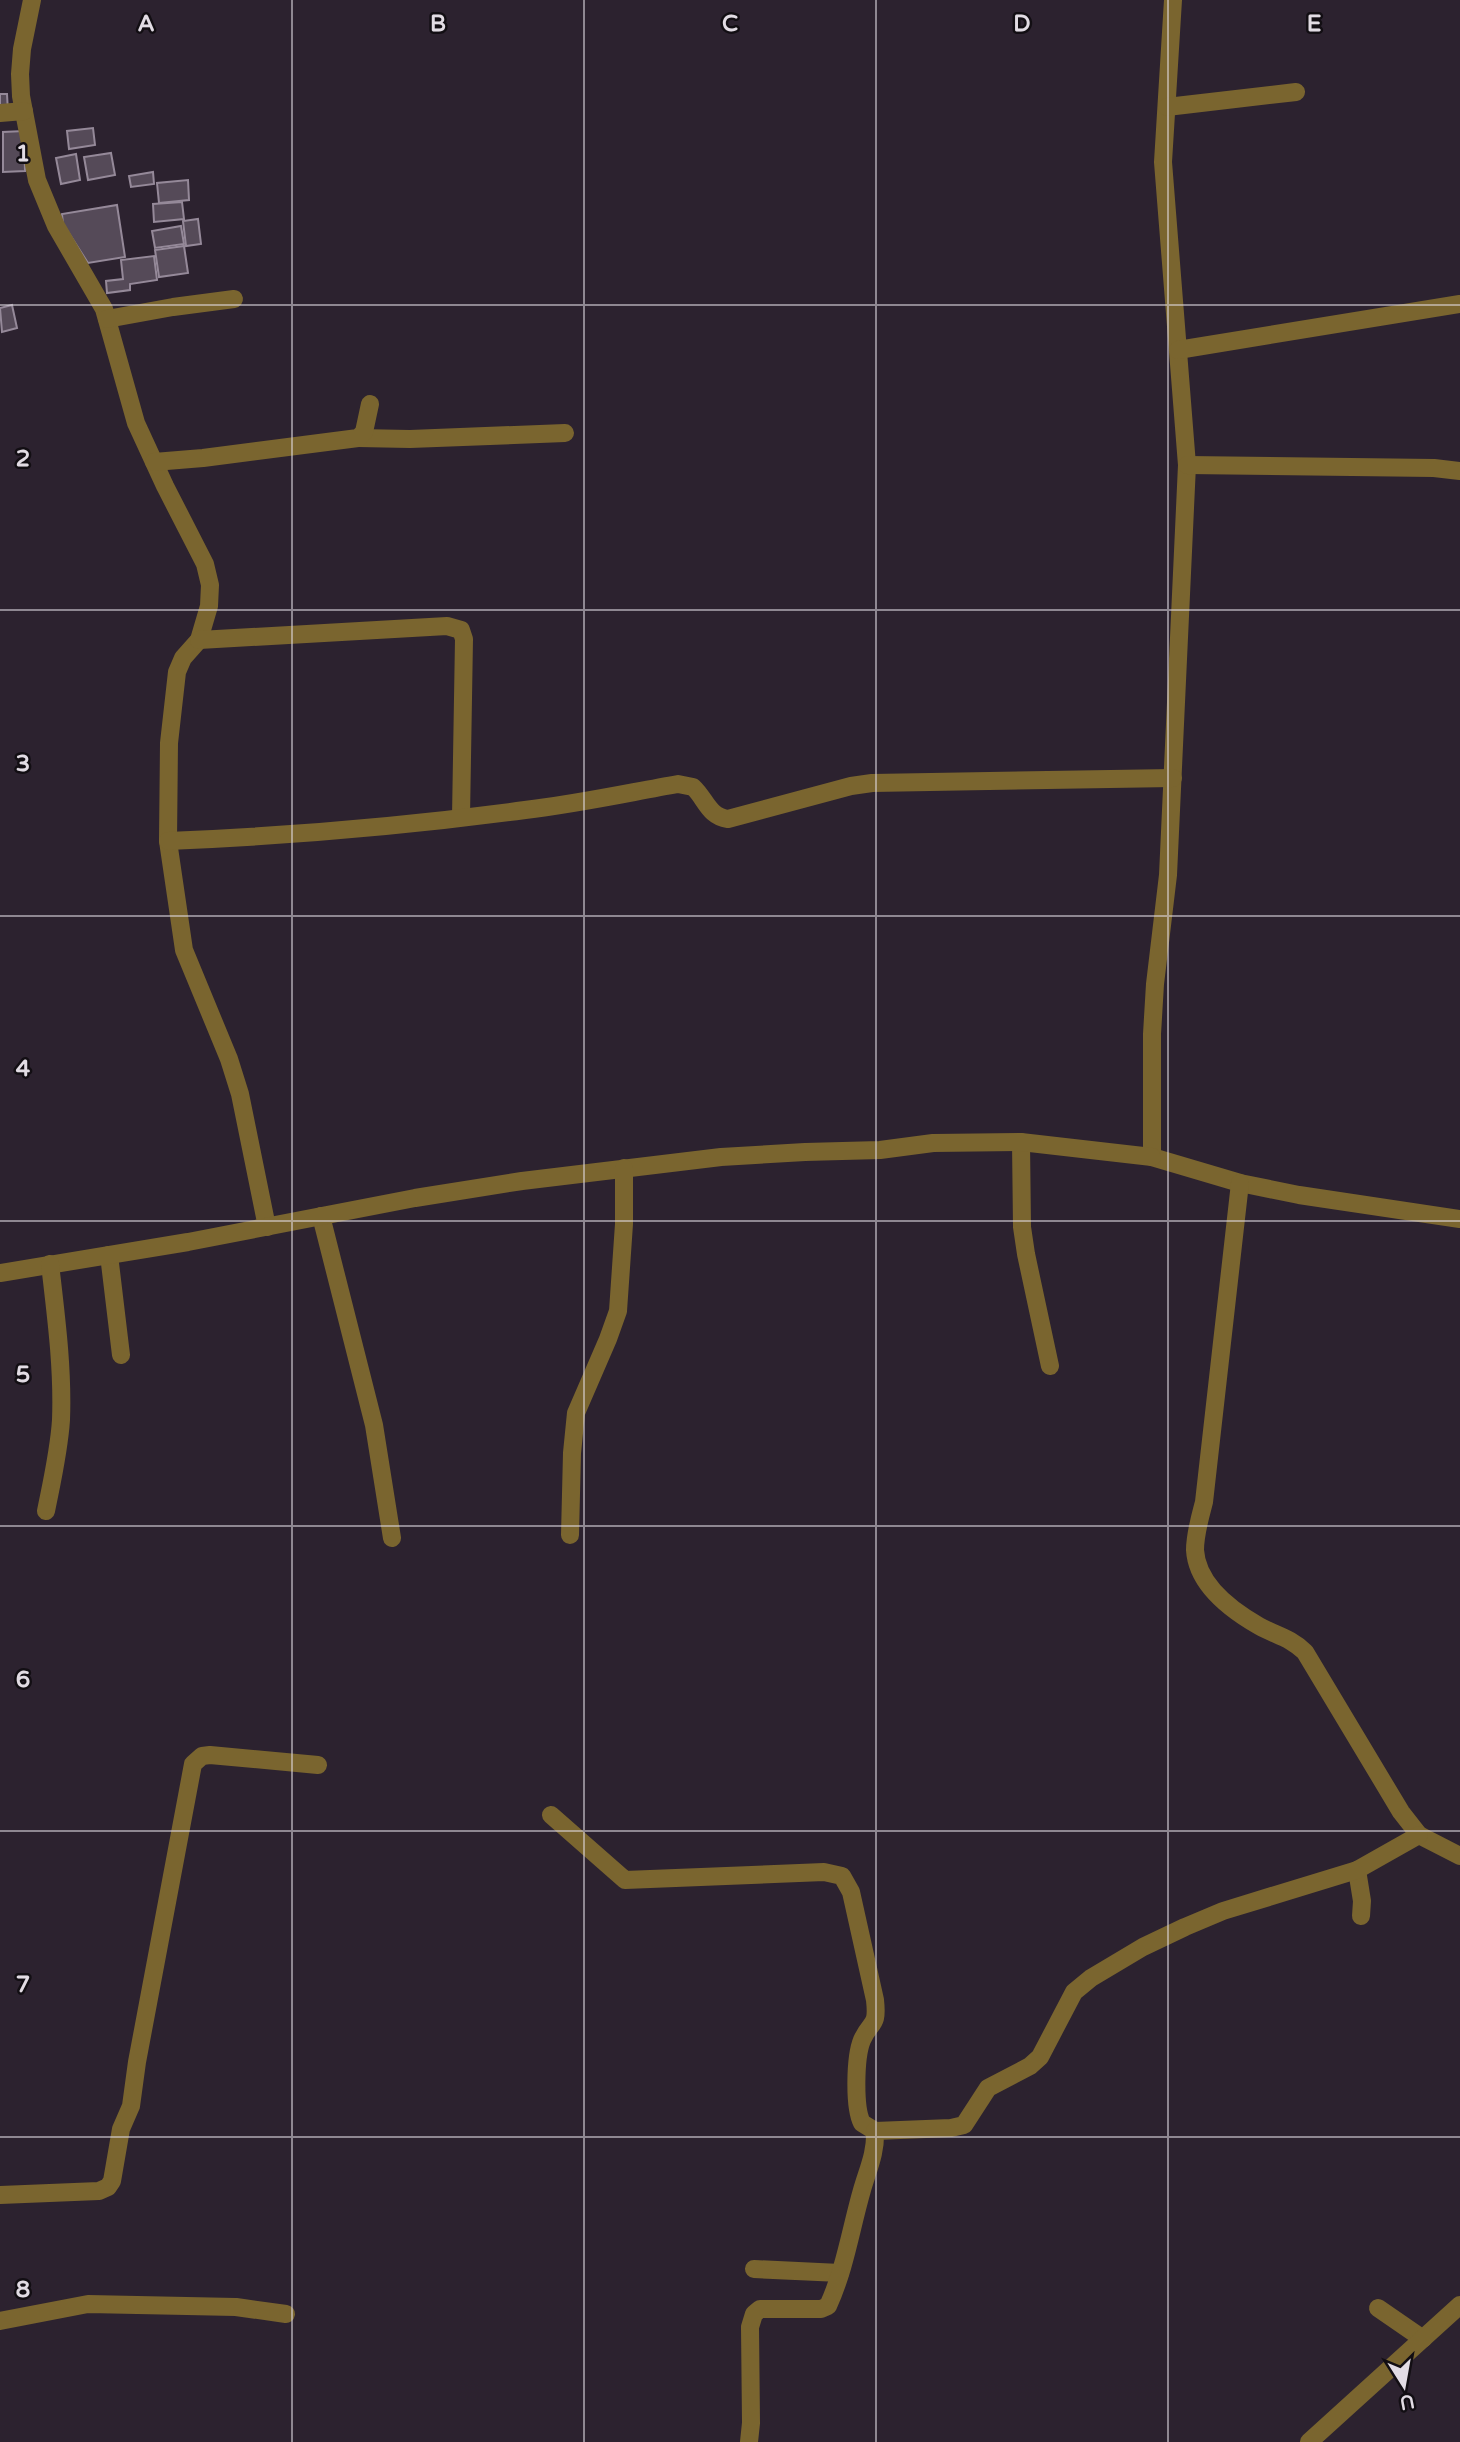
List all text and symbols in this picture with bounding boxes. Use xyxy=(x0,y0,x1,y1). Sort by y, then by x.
text: A xyxy=(137,10,155,38)
text: B xyxy=(430,10,446,38)
text: C xyxy=(722,10,738,38)
text: D xyxy=(1013,10,1031,38)
text: E xyxy=(1307,10,1321,38)
text: 1 xyxy=(16,140,30,168)
text: 2 xyxy=(16,445,30,473)
text: 3 xyxy=(16,750,30,778)
text: 4 xyxy=(16,1055,31,1083)
text: 5 xyxy=(16,1361,30,1389)
text: 6 xyxy=(16,1666,30,1694)
text: 7 xyxy=(16,1971,30,1999)
text: 8 xyxy=(16,2276,30,2304)
north arrow xyxy=(1369,2351,1439,2421)
text: U xyxy=(1398,2390,1416,2414)

